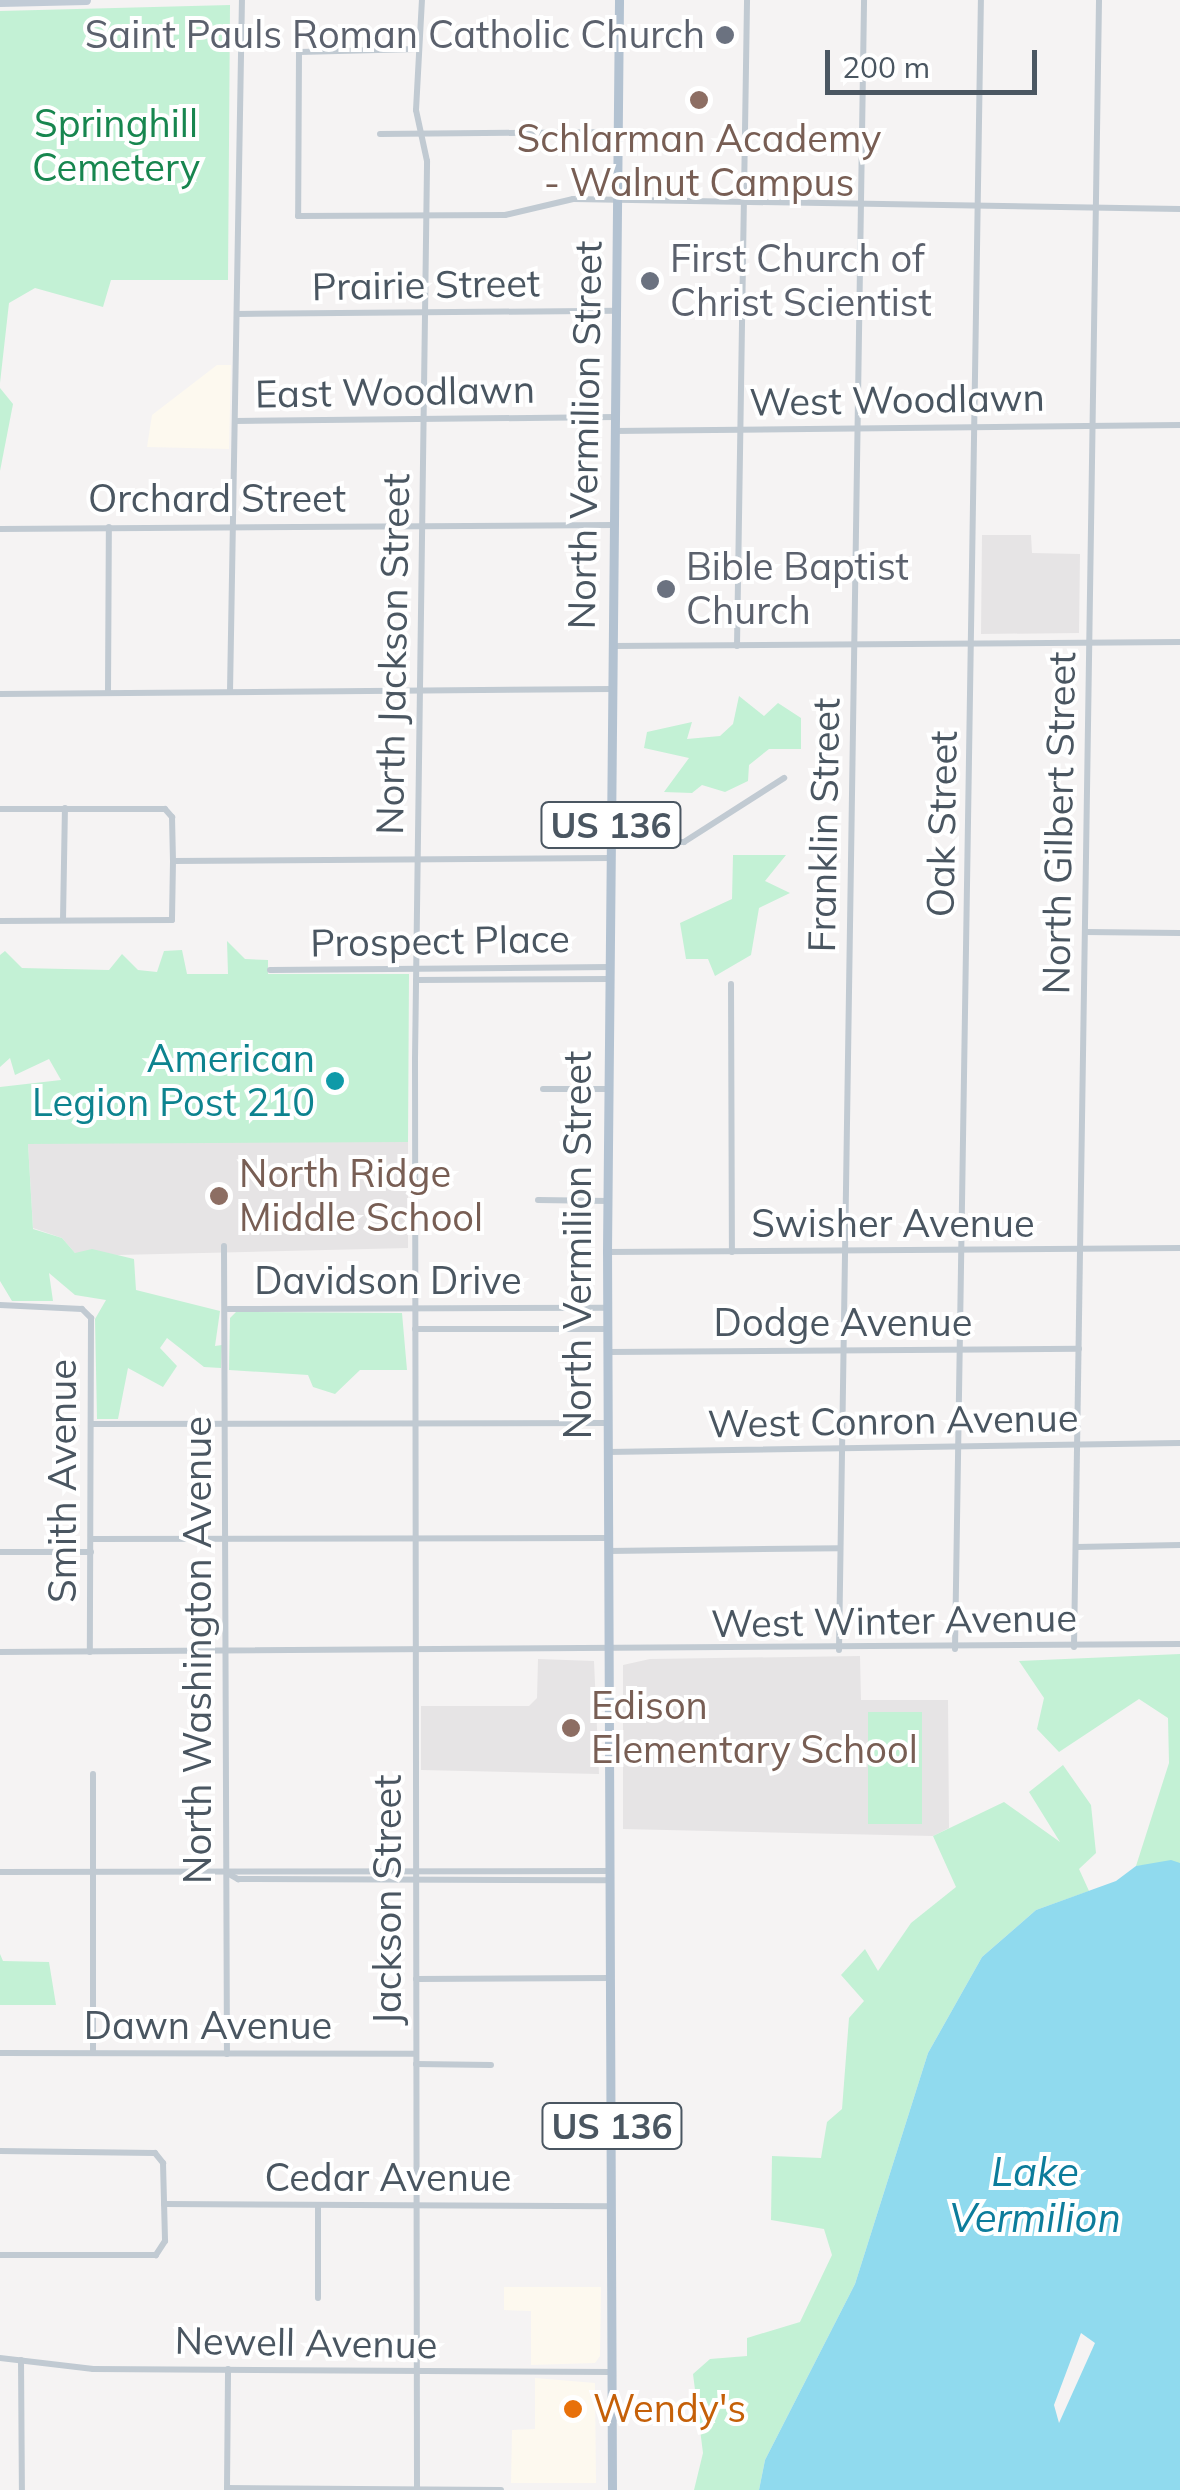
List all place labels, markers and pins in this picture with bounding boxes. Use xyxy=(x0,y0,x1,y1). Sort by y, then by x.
place label: Saint Pauls Roman Catholic Church xyxy=(85,12,705,58)
marker: Saint Pauls Roman Catholic Church xyxy=(714,24,736,46)
marker: Schlarman Academy - Walnut Campus xyxy=(688,89,710,111)
place label: Schlarman Academy - Walnut Campus xyxy=(517,116,881,205)
place label: First Church of Christ Scientist xyxy=(670,236,932,326)
marker: First Church of Christ Scientist xyxy=(639,270,661,292)
place label: Bible Baptist Church xyxy=(686,544,909,634)
marker: Bible Baptist Church xyxy=(655,578,677,600)
place label: American Legion Post 210 xyxy=(32,1036,315,1126)
marker: American Legion Post 210 xyxy=(324,1070,346,1092)
place label: North Ridge Middle School xyxy=(239,1151,483,1240)
marker: North Ridge Middle School xyxy=(208,1185,230,1207)
place label: Edison Elementary School xyxy=(591,1683,918,1772)
marker: Edison Elementary School xyxy=(560,1717,582,1739)
place label: Wendy's xyxy=(593,2386,746,2432)
marker: Wendy's xyxy=(562,2398,584,2420)

